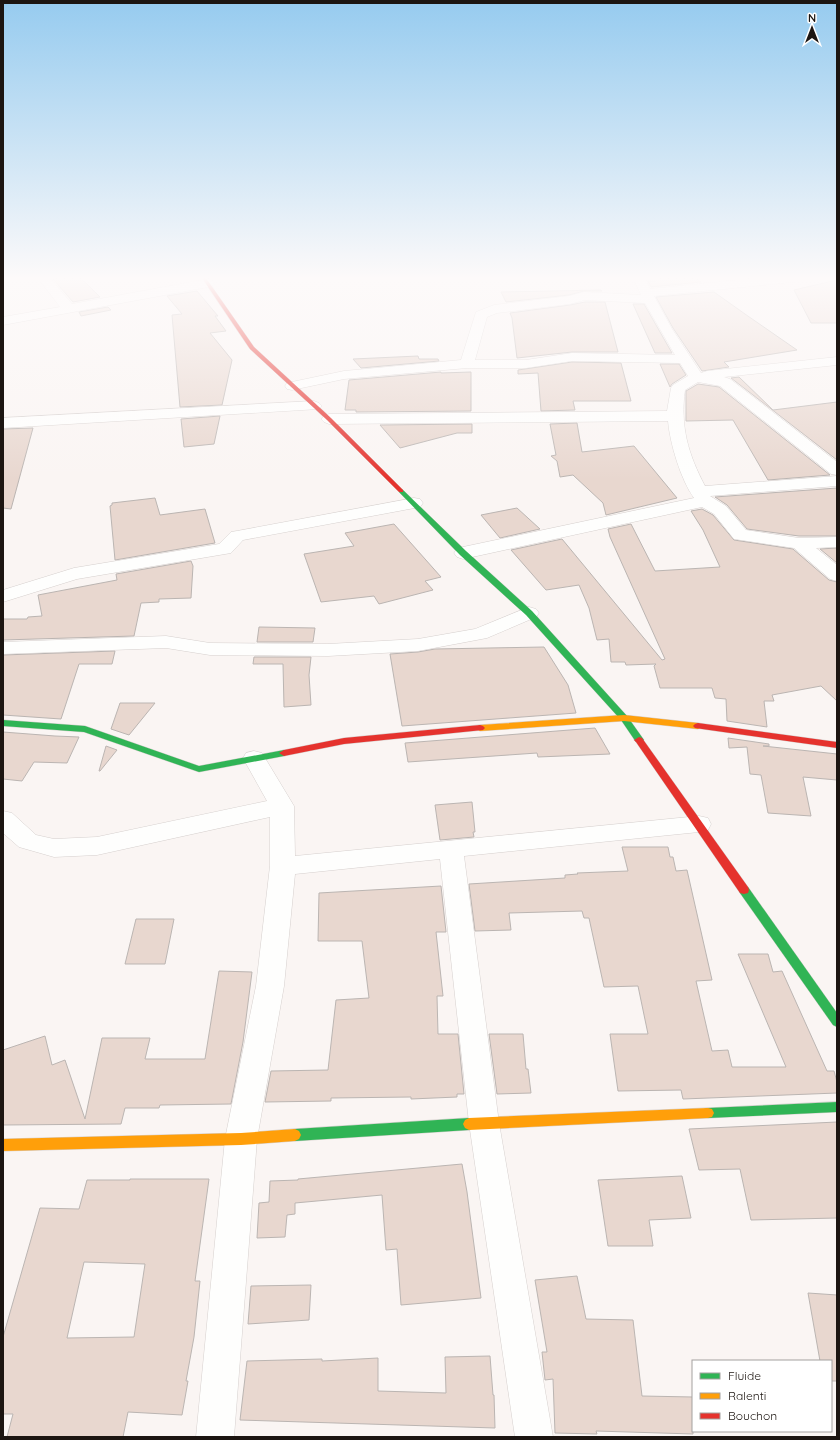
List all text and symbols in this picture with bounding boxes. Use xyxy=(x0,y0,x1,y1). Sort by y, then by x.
north arrow xyxy=(792,8,832,48)
text: N xyxy=(808,11,816,25)
legend xyxy=(692,1360,832,1432)
text: Fluide xyxy=(728,1368,761,1383)
text: Ralenti xyxy=(728,1388,766,1403)
text: Bouchon xyxy=(728,1408,777,1423)

